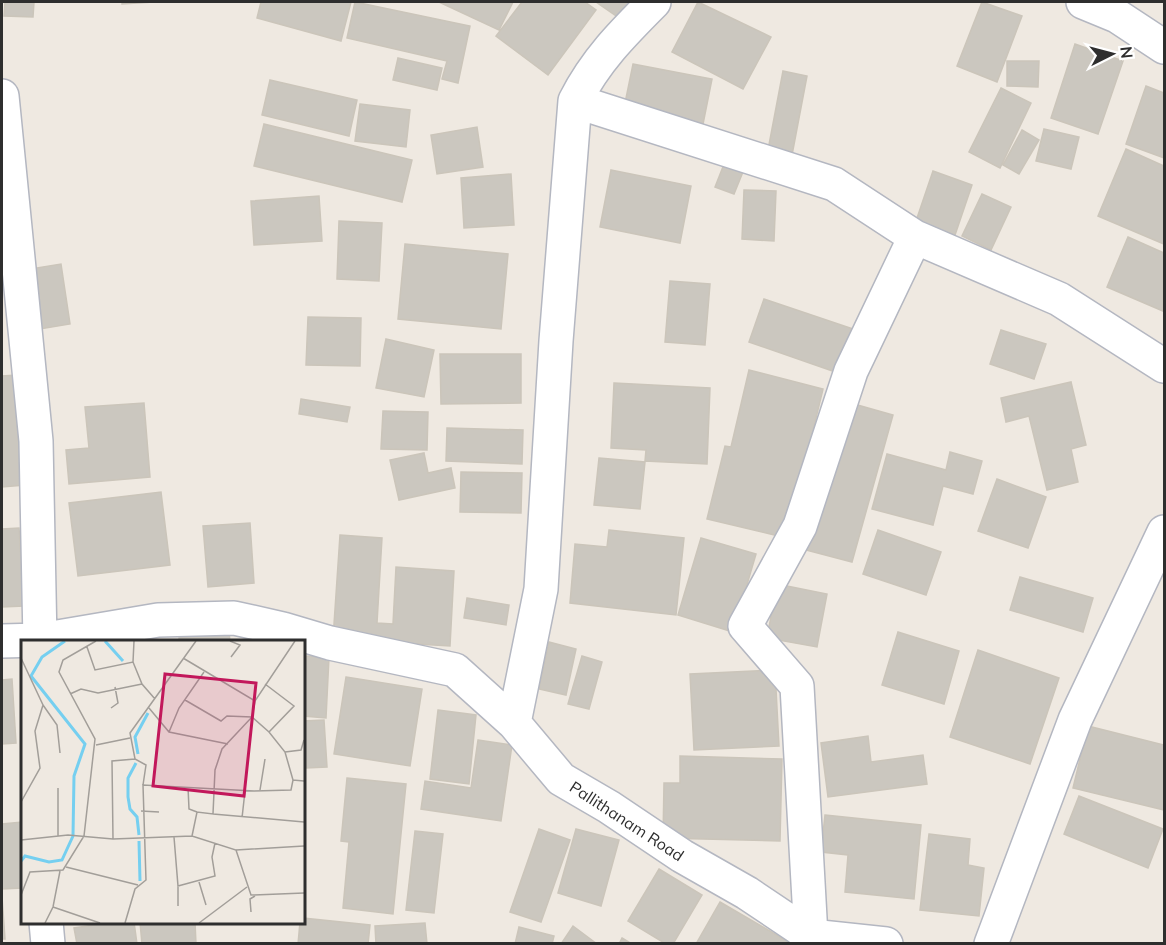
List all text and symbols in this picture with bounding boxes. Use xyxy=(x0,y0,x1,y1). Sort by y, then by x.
north arrow xyxy=(1082,24,1142,84)
text: N xyxy=(1116,45,1137,59)
inset map xyxy=(21,640,304,924)
street label: Pallithanam Road xyxy=(566,777,688,865)

